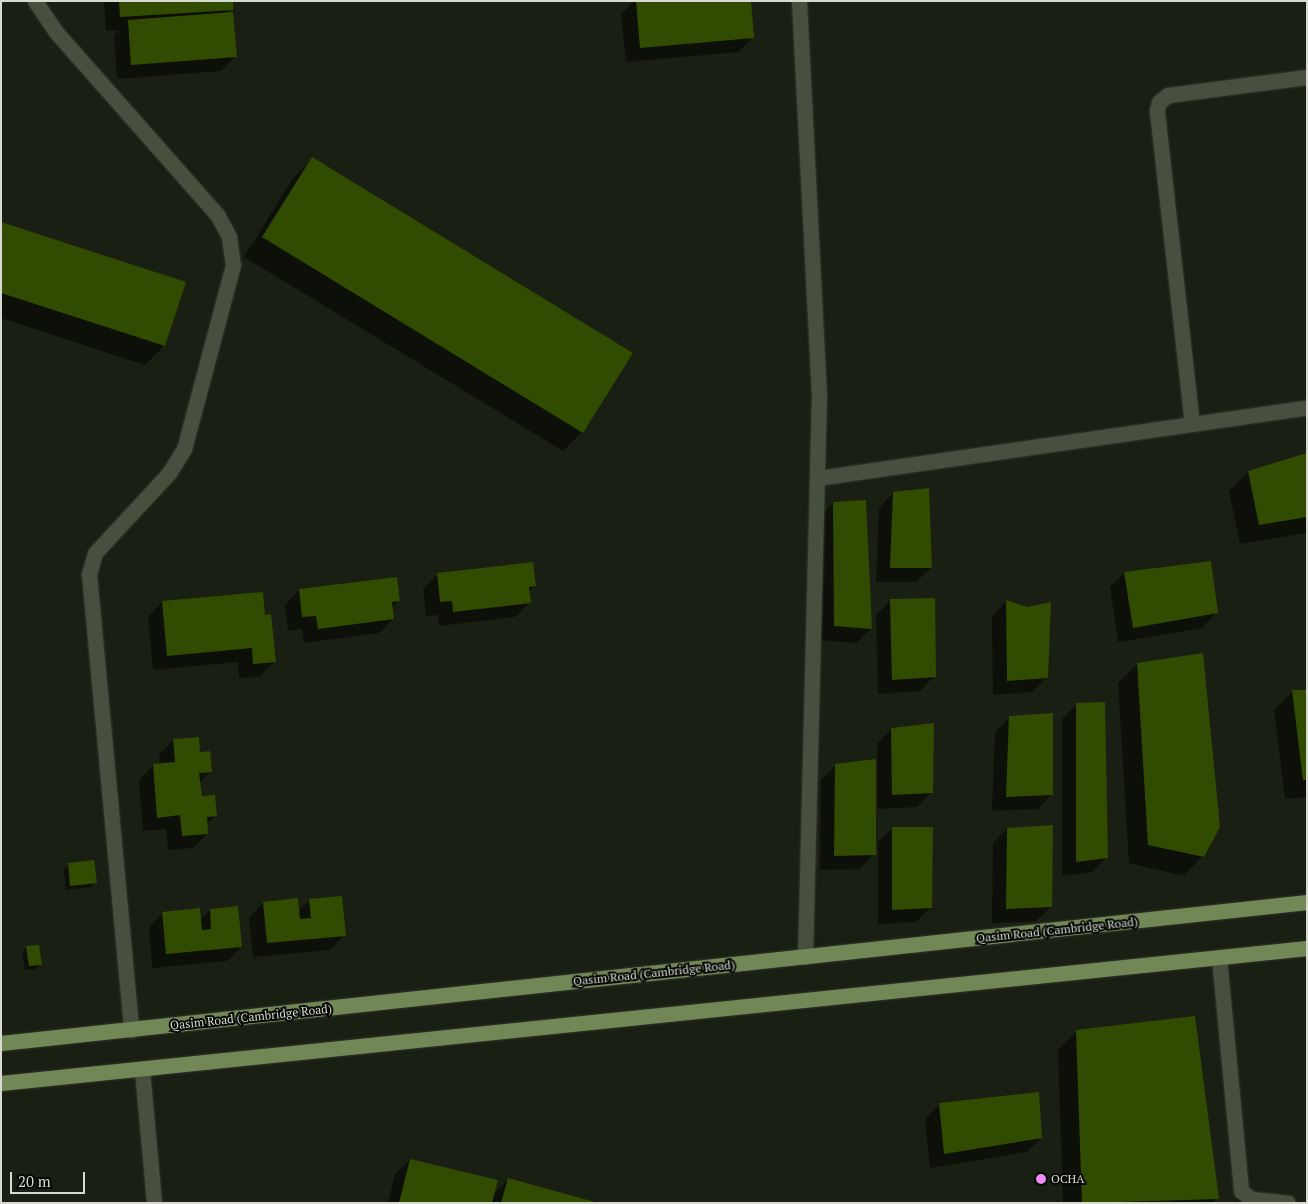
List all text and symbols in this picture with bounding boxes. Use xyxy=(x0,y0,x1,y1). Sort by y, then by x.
street label: Qasim Road (Cambridge Road) xyxy=(975,914,1139,946)
street label: Qasim Road (Cambridge Road) xyxy=(572,957,736,989)
street label: Qasim Road (Cambridge Road) xyxy=(169,1001,333,1033)
scale bar xyxy=(12,1162,88,1194)
text: 20 m xyxy=(18,1171,51,1191)
place label: OCHA xyxy=(1051,1172,1085,1186)
marker: OCHA xyxy=(1035,1173,1047,1185)

